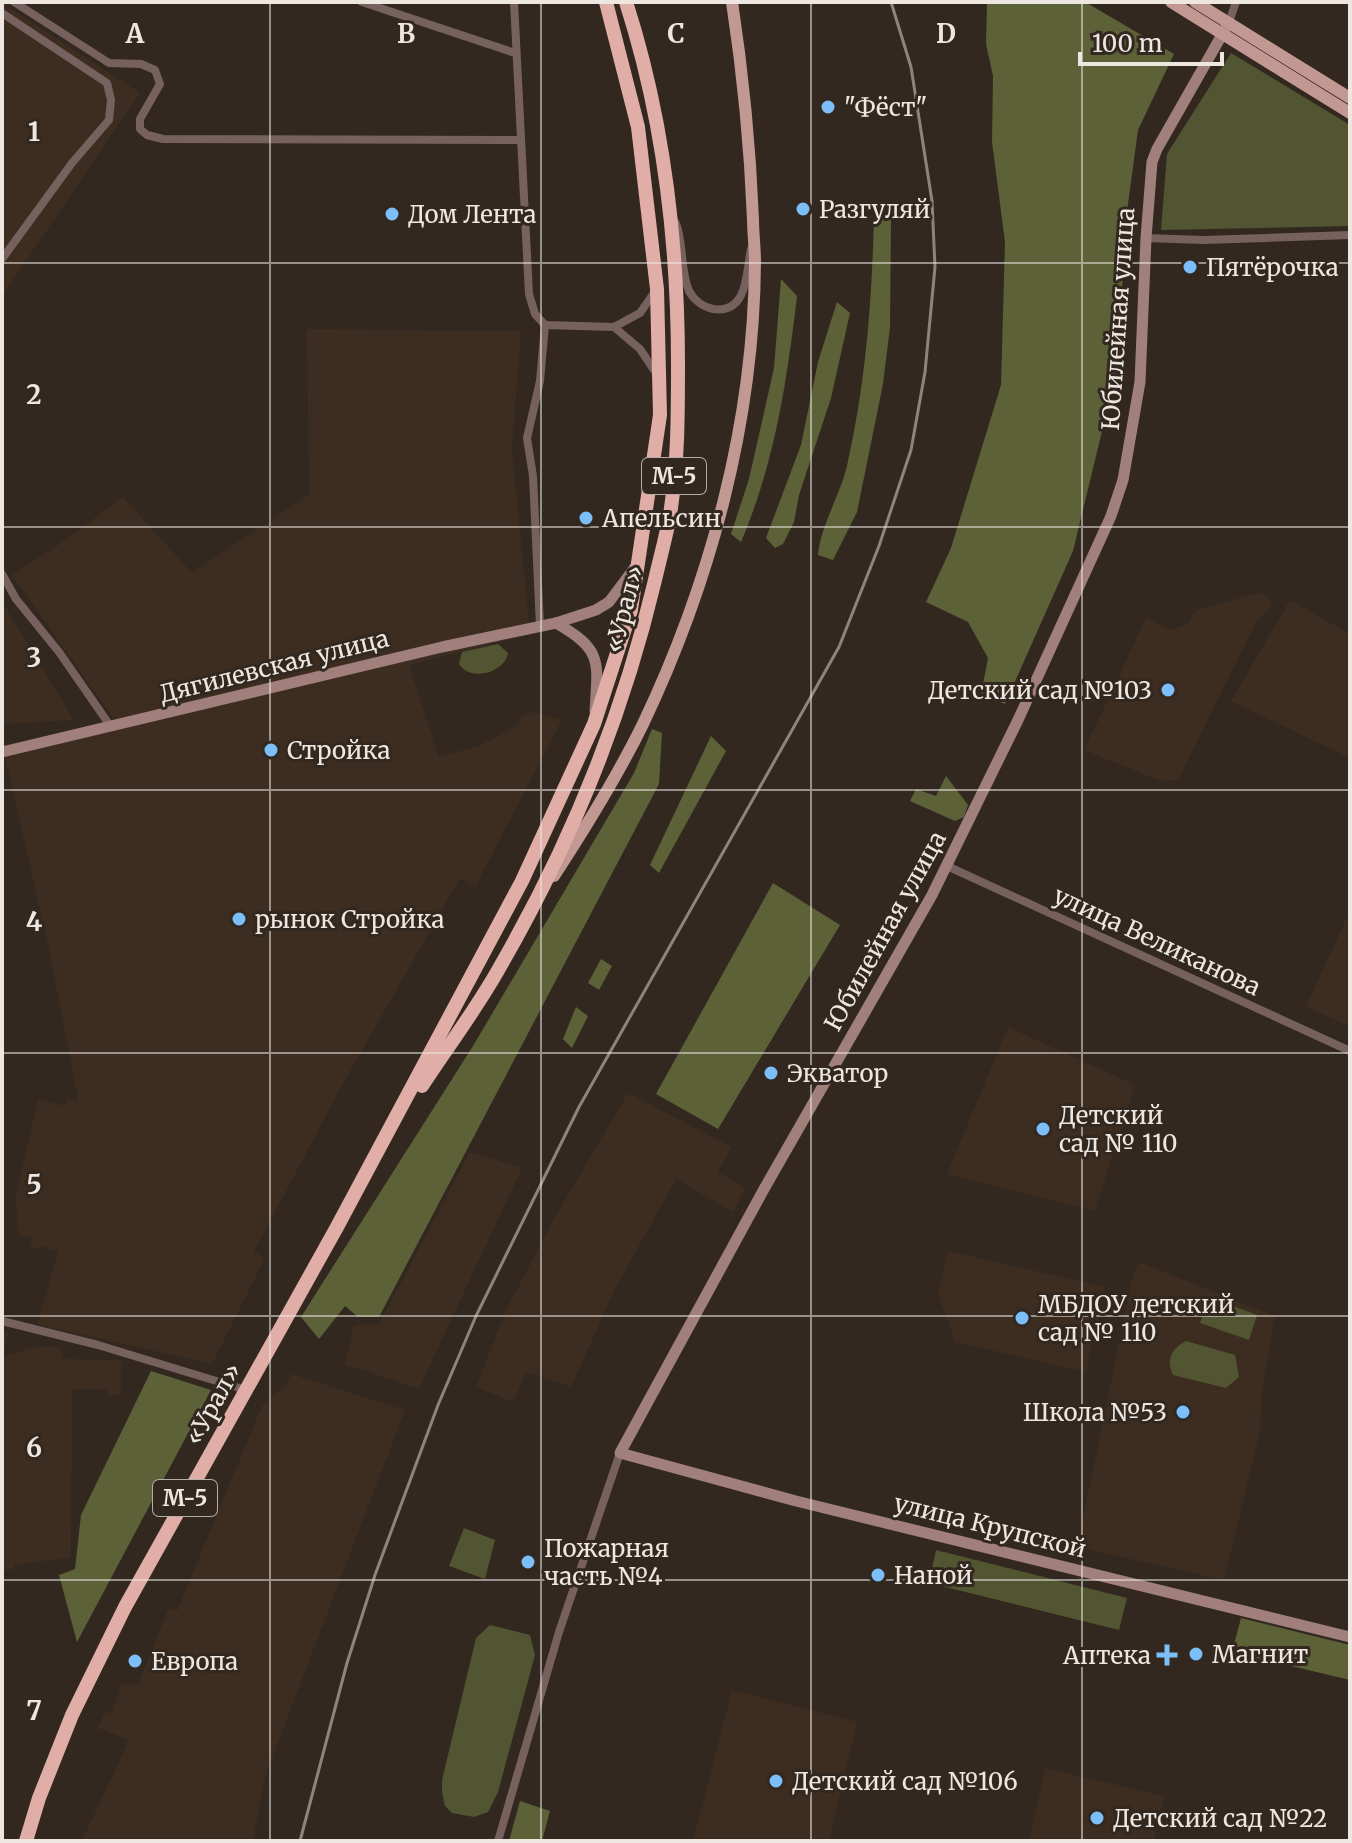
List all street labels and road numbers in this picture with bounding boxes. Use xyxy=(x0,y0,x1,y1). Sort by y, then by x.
street label: Юбилейная улица xyxy=(1095,206,1141,432)
road number: М-5 xyxy=(642,458,706,494)
street label: «Урал» xyxy=(598,562,650,656)
street label: Дягилевская улица xyxy=(156,622,392,709)
street label: Юбилейная улица xyxy=(817,826,953,1036)
street label: улица Великанова xyxy=(1048,879,1266,1003)
street label: «Урал» xyxy=(178,1358,248,1450)
road number: М-5 xyxy=(153,1480,217,1516)
street label: улица Крупской xyxy=(891,1487,1089,1565)

